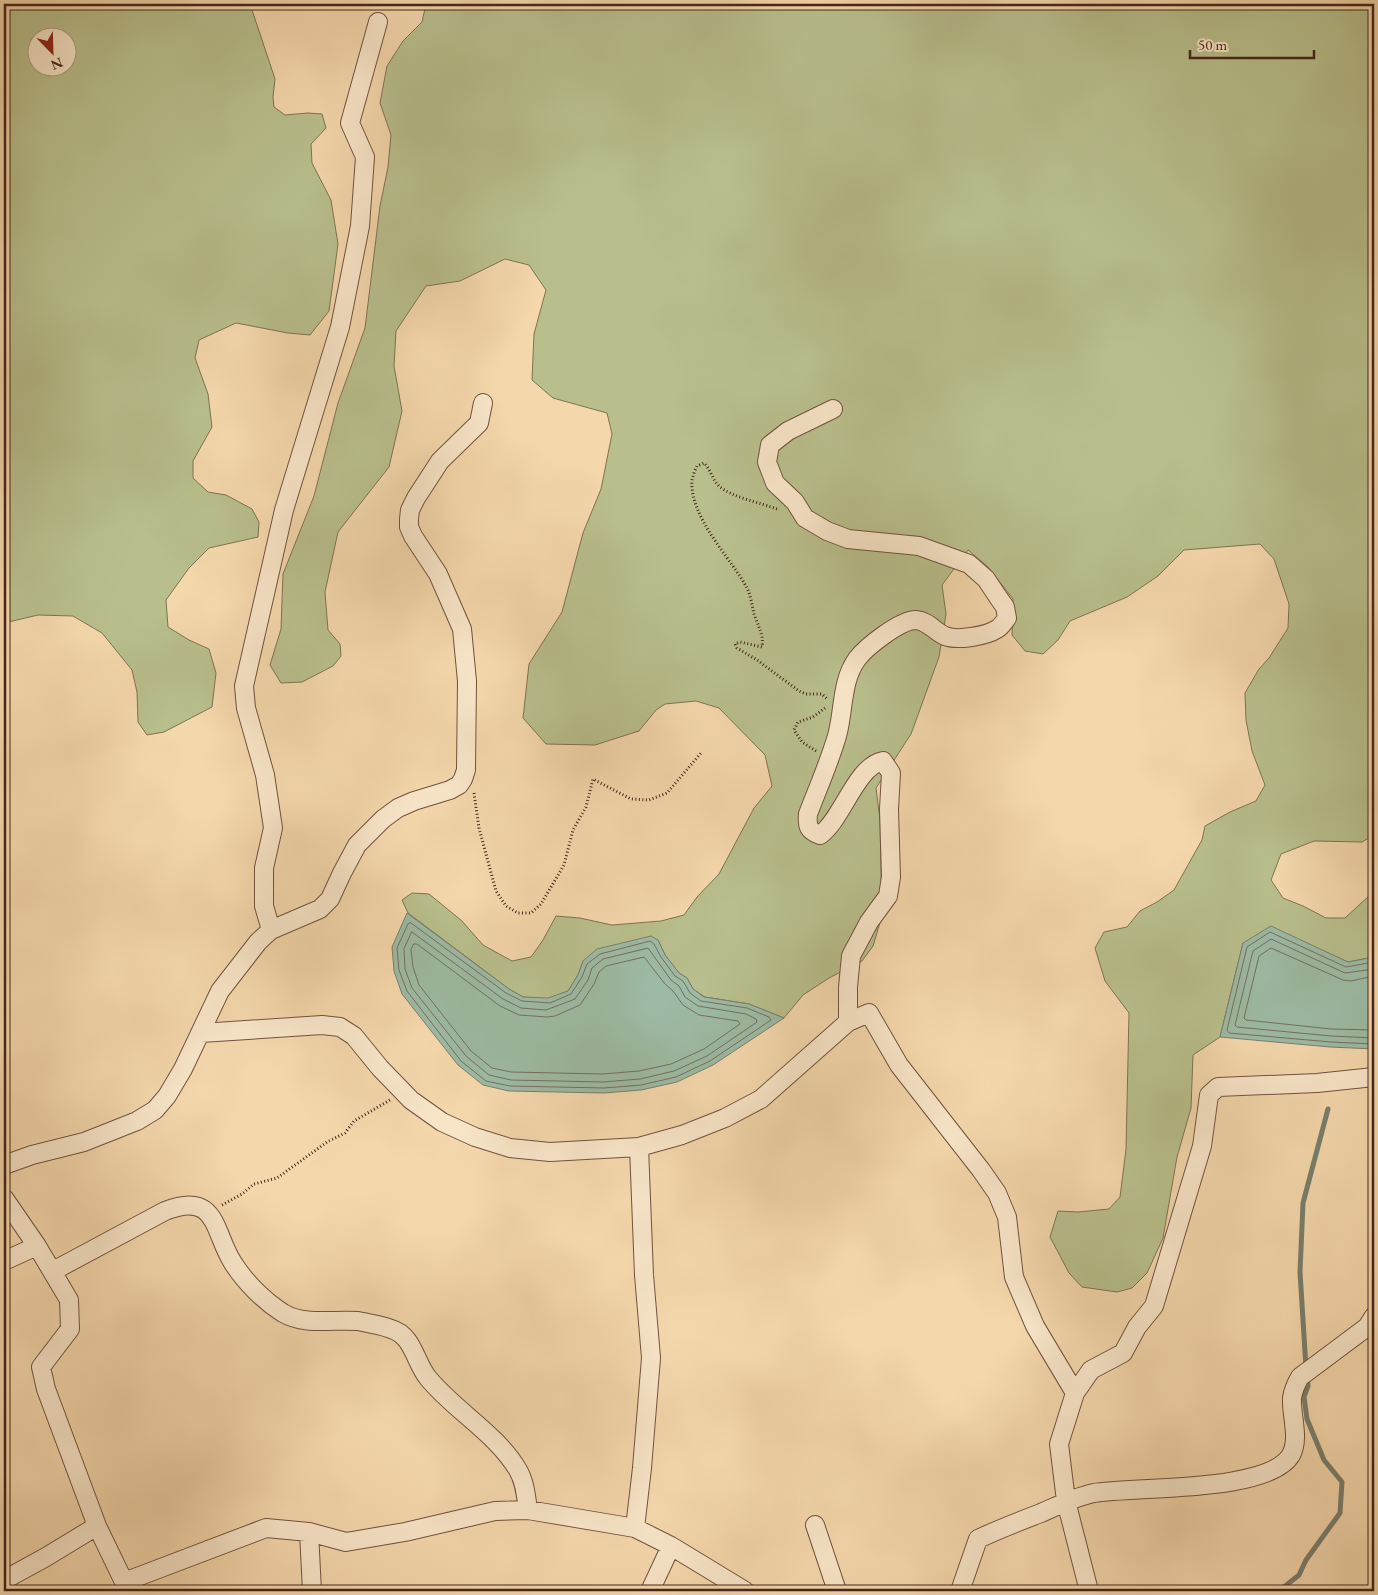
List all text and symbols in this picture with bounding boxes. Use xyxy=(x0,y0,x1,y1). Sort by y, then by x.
north arrow xyxy=(28,28,78,78)
scale bar xyxy=(1190,28,1314,60)
text: 50 m xyxy=(1198,35,1227,54)
text: N xyxy=(48,53,66,75)

